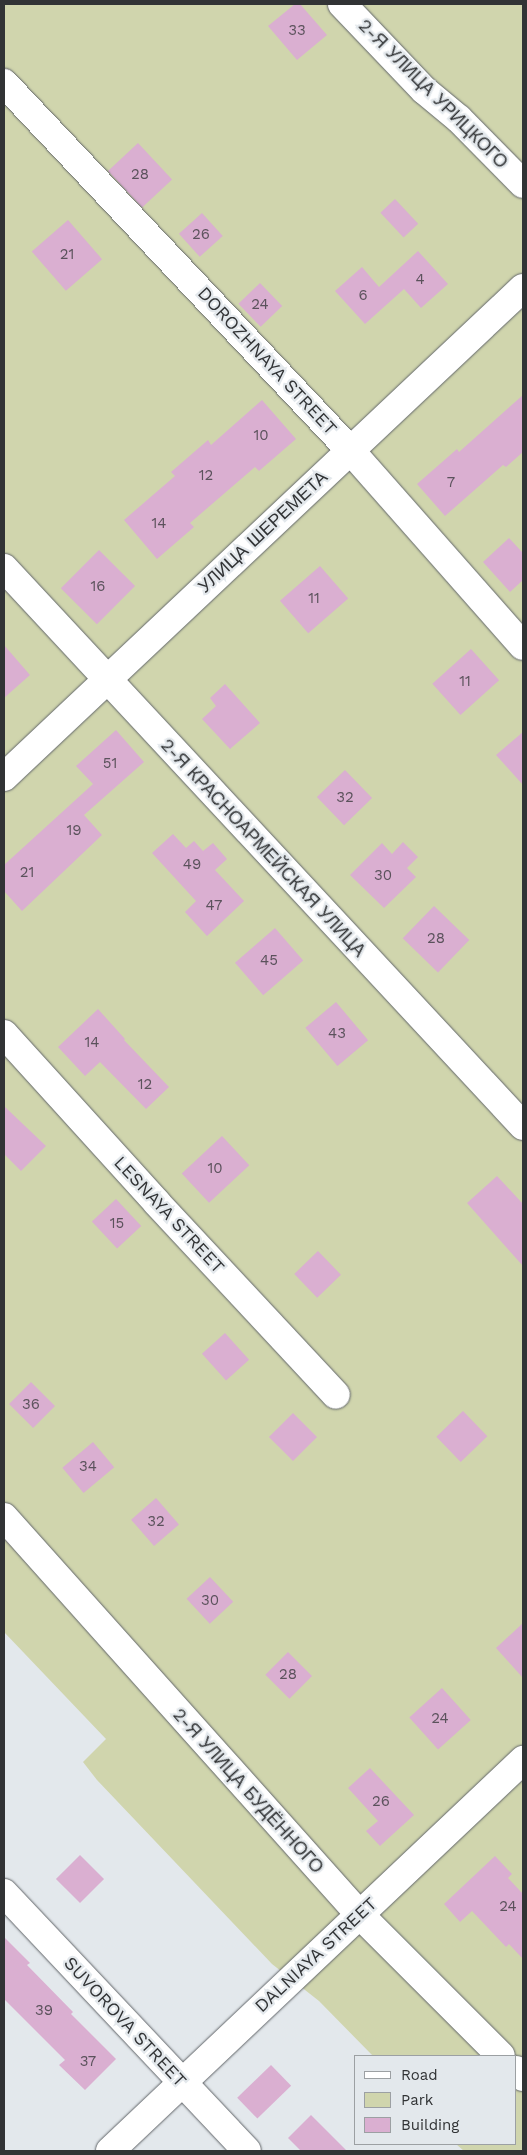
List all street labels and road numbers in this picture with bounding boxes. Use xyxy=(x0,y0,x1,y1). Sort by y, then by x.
street label: 2-Я УЛИЦА УРИЦКОГО xyxy=(354,15,512,173)
street label: DOROZHNAYA STREET xyxy=(193,282,341,440)
street label: УЛИЦА ШЕРЕМЕТА xyxy=(194,466,332,598)
street label: 2-Я КРАСНОАРМЕЙСКАЯ УЛИЦА xyxy=(156,735,370,961)
street label: LESNAYA STREET xyxy=(109,1152,229,1278)
street label: 2-Я УЛИЦА БУДЁННОГО xyxy=(168,1704,328,1878)
street label: DALNIAYA STREET xyxy=(250,1893,382,2017)
street label: SUVOROVA STREET xyxy=(59,1952,191,2092)

